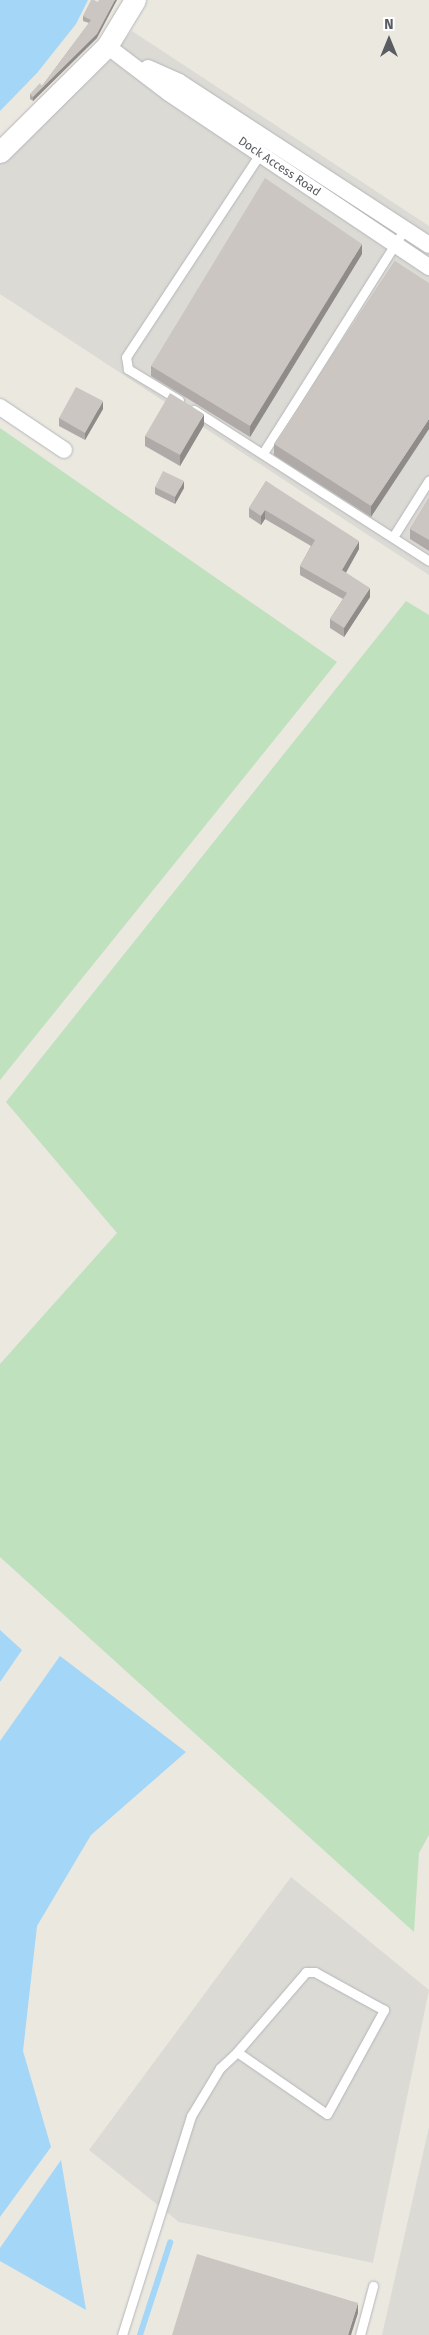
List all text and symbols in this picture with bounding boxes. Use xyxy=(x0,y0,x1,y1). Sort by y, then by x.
north arrow xyxy=(364,15,414,65)
text: N xyxy=(384,16,394,33)
street label: Dock Access Road xyxy=(235,134,323,200)

